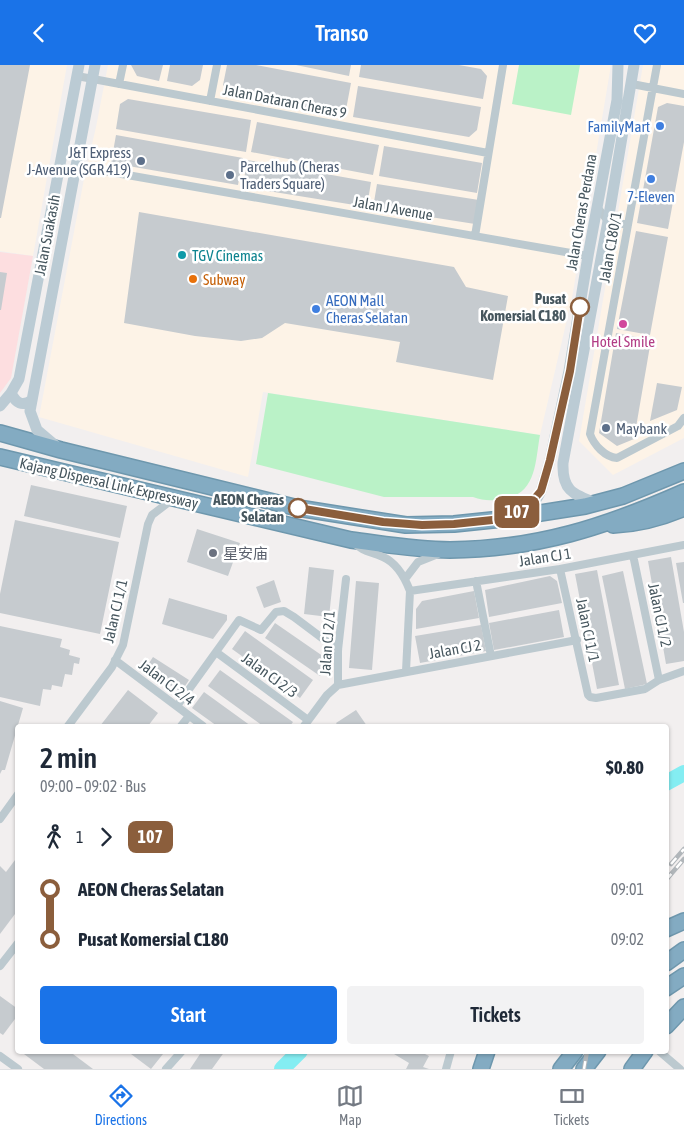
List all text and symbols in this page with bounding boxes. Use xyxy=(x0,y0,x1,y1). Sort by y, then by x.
icon: back xyxy=(25,19,53,47)
icon: heart xyxy=(631,19,659,47)
text: Transo xyxy=(315,20,369,46)
street label: Jalan Dataran Cheras 9 xyxy=(222,81,348,121)
place label: FamilyMart xyxy=(587,118,650,135)
marker: FamilyMart xyxy=(654,120,666,132)
place label: J&T Express J-Avenue (SGR 419) xyxy=(27,144,131,178)
street label: Jalan Cheras Perdana xyxy=(562,152,600,272)
marker: J&T Express J-Avenue (SGR 419) xyxy=(135,155,147,167)
place label: Parcelhub (Cheras Traders Square) xyxy=(240,158,339,192)
marker: Parcelhub (Cheras Traders Square) xyxy=(224,169,236,181)
marker: 7-Eleven xyxy=(645,173,657,185)
place label: 7-Eleven xyxy=(627,188,675,205)
street label: Jalan Suakasih xyxy=(31,193,63,277)
street label: Jalan J Avenue xyxy=(352,193,434,223)
street label: Jalan C180/1 xyxy=(595,210,625,284)
place label: TGV Cinemas xyxy=(192,247,263,264)
marker: TGV Cinemas xyxy=(176,249,188,261)
place label: Subway xyxy=(203,271,245,288)
marker: Subway xyxy=(187,273,199,285)
place label: Pusat Komersial C180 xyxy=(480,290,567,324)
place label: AEON Mall Cheras Selatan xyxy=(326,292,408,326)
marker: Pusat Komersial C180 xyxy=(570,297,590,317)
marker: AEON Mall Cheras Selatan xyxy=(310,303,322,315)
marker: Hotel Smile xyxy=(617,318,629,330)
place label: Hotel Smile xyxy=(591,333,655,350)
place label: Maybank xyxy=(616,420,668,437)
marker: Maybank xyxy=(600,422,612,434)
street label: Kajang Dispersal Link Expressway xyxy=(18,454,200,512)
place label: AEON Cheras Selatan xyxy=(212,491,285,525)
line badge: 107 xyxy=(488,496,546,528)
marker: AEON Cheras Selatan xyxy=(288,498,308,518)
text: 107 xyxy=(504,501,530,522)
street label: Jalan CJ 1 xyxy=(518,544,572,570)
place label: 星安庙 xyxy=(223,545,268,562)
marker: 星安庙 xyxy=(207,547,219,559)
street label: Jalan CJ 1/1 xyxy=(99,577,131,645)
street label: Jalan CJ 1/2 xyxy=(645,582,675,648)
street label: Jalan CJ 1/1 xyxy=(573,597,603,663)
street label: Jalan CJ 2/1 xyxy=(316,610,338,676)
street label: Jalan CJ 2 xyxy=(428,636,482,662)
street label: Jalan CJ 2/3 xyxy=(239,649,301,701)
street label: Jalan CJ 2/4 xyxy=(136,656,198,708)
text: 2 min xyxy=(40,742,97,774)
text: $0.80 xyxy=(606,756,644,778)
text: 09:00 – 09:02 · Bus xyxy=(40,777,146,795)
icon: walk xyxy=(40,823,68,851)
icon: forward xyxy=(92,823,120,851)
text: 107 xyxy=(138,826,163,847)
text: 1 xyxy=(76,828,84,846)
text: AEON Cheras Selatan xyxy=(78,878,224,900)
text: 09:01 xyxy=(611,880,644,898)
text: Pusat Komersial C180 xyxy=(78,928,229,950)
text: 09:02 xyxy=(611,930,644,948)
button: Start xyxy=(40,986,337,1044)
button: Tickets xyxy=(347,986,644,1044)
tab: Directions xyxy=(95,1082,147,1128)
tab: Map xyxy=(336,1082,364,1128)
tab: Tickets xyxy=(554,1082,589,1128)

